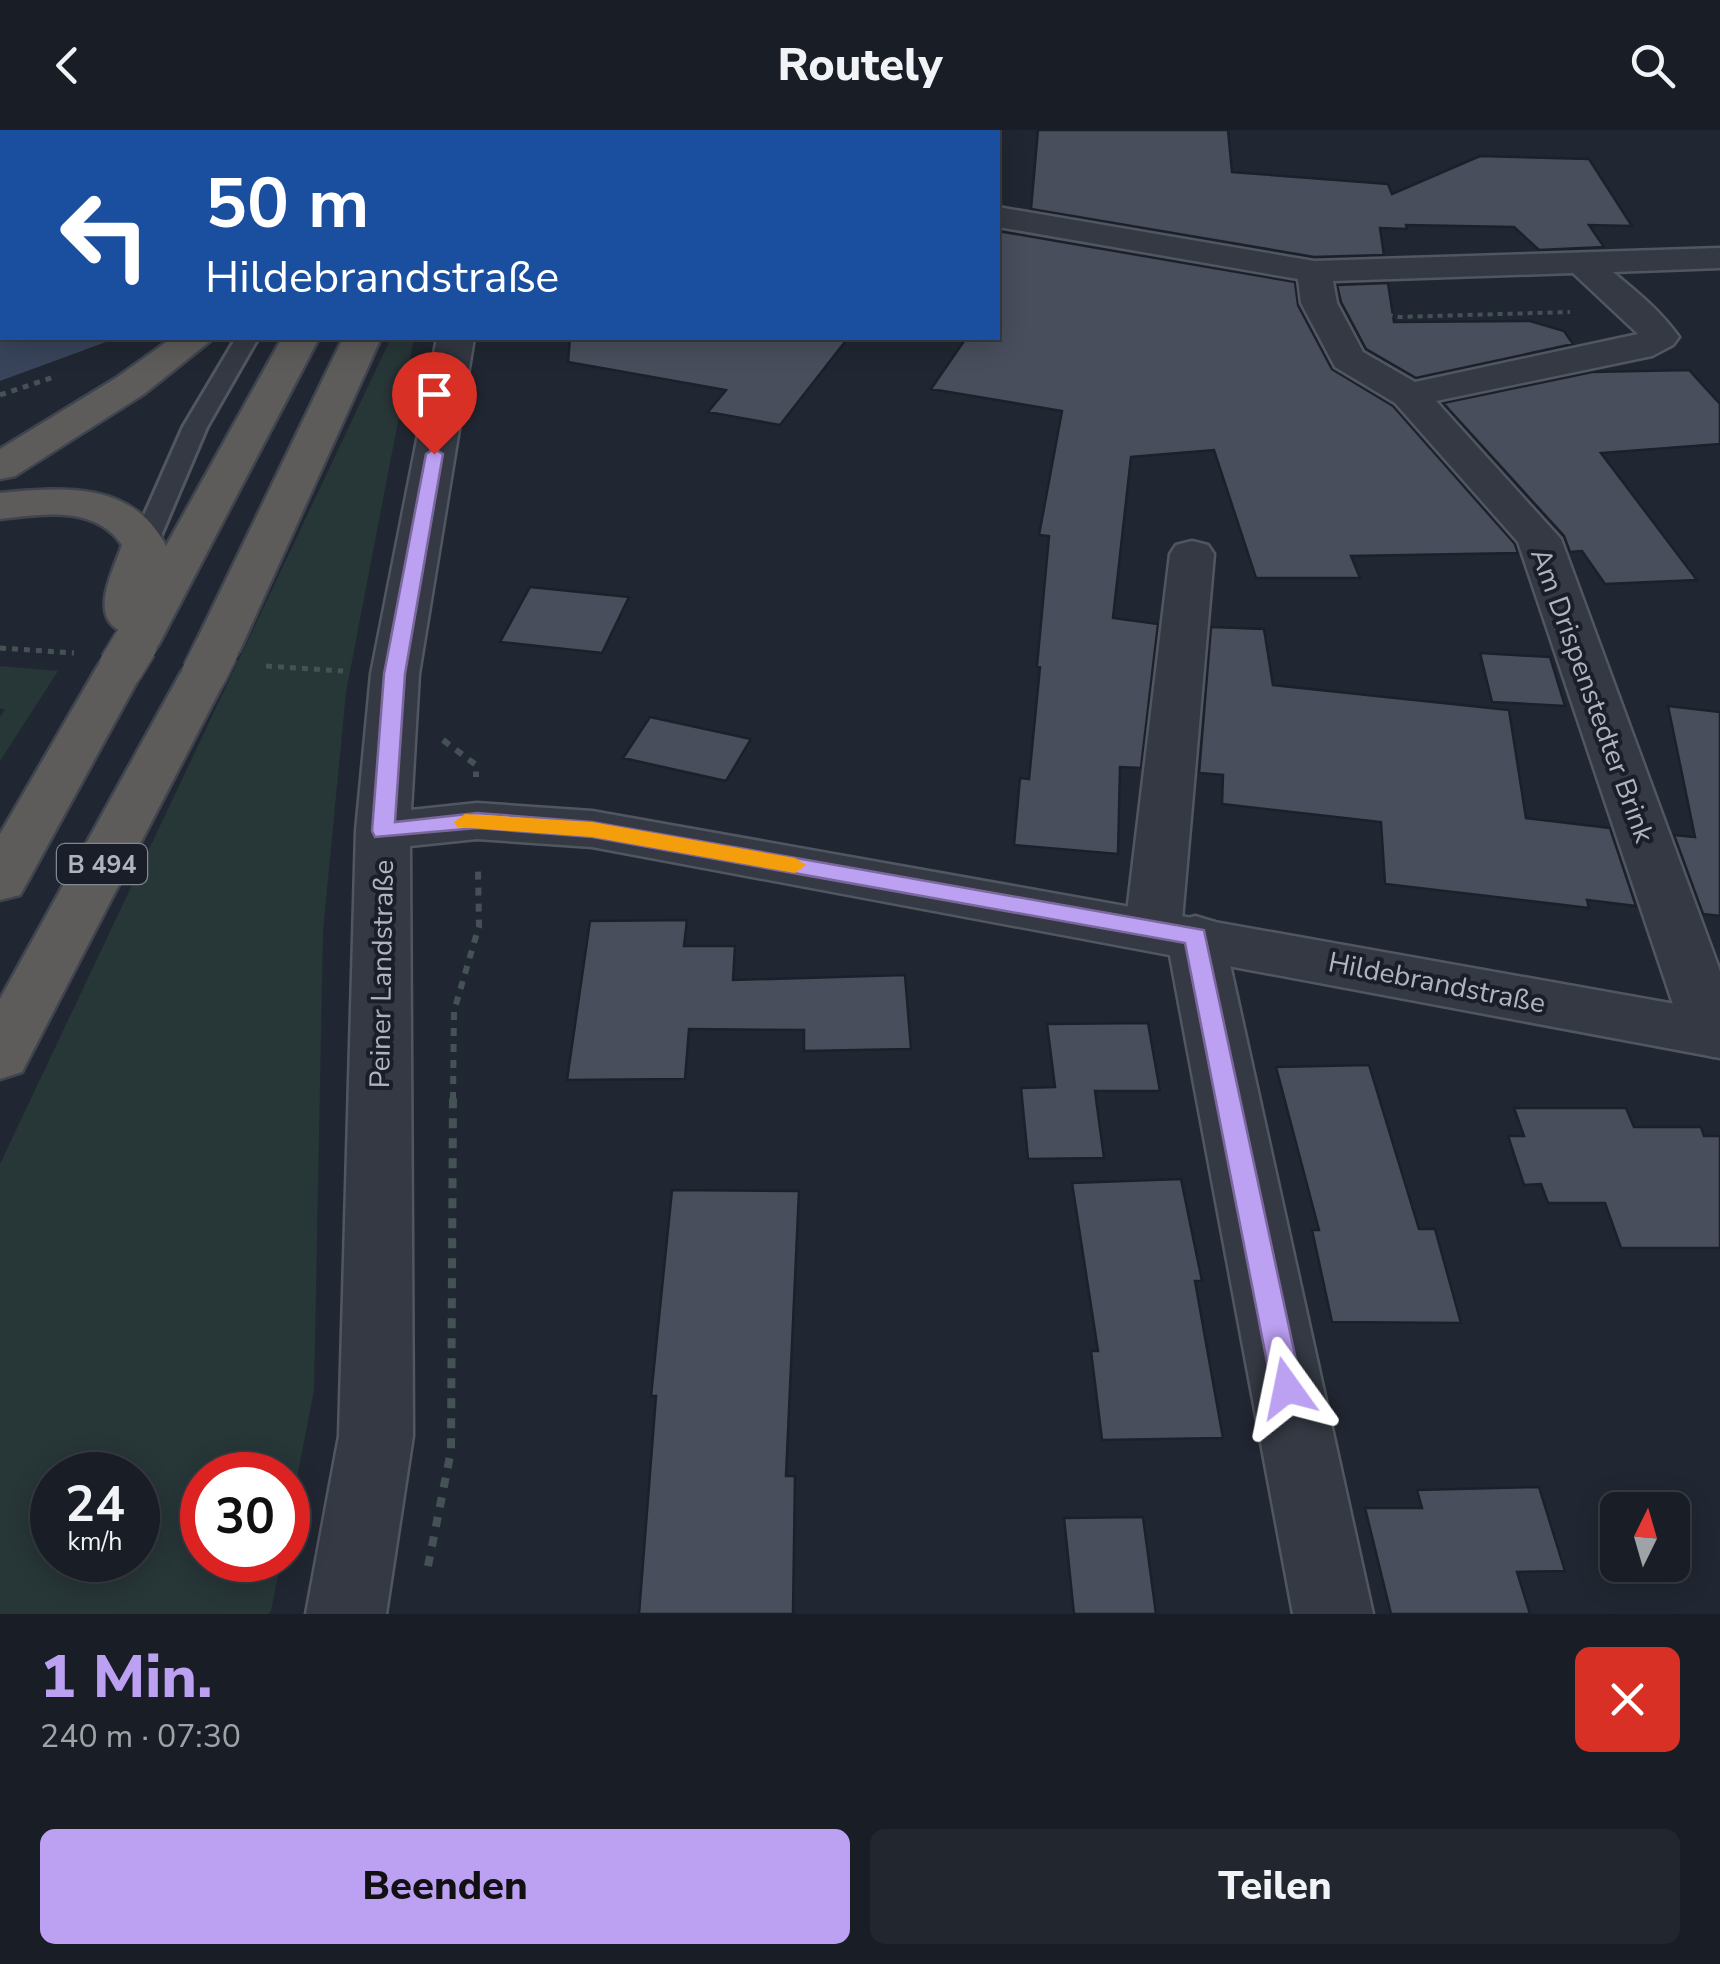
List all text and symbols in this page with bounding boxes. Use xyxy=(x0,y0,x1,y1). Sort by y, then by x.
text: Routely xyxy=(778,35,942,96)
icon: back xyxy=(40,38,95,93)
icon: search xyxy=(1625,38,1680,93)
text: 50 m xyxy=(205,156,369,252)
icon: left xyxy=(40,170,170,300)
text: Hildebrandstraße xyxy=(205,247,559,308)
pin xyxy=(392,352,477,455)
icon: arrive xyxy=(407,367,462,422)
street label: Am Drispenstedter Brink xyxy=(1521,543,1663,849)
road number: B 494 xyxy=(57,844,147,884)
street label: Peiner Landstraße xyxy=(361,859,403,1089)
street label: Hildebrandstraße xyxy=(1325,943,1549,1023)
position arrow xyxy=(1235,1336,1339,1440)
speed limit sign: 30 xyxy=(180,1452,310,1582)
text: 24 xyxy=(65,1470,125,1539)
north arrow xyxy=(1600,1492,1690,1582)
map controls xyxy=(1600,1492,1690,1582)
text: km/h xyxy=(67,1525,123,1559)
text: 1 Min. xyxy=(40,1636,213,1718)
button: close xyxy=(1575,1647,1680,1752)
text: 240 m · 07:30 xyxy=(40,1715,241,1758)
button: Beenden xyxy=(40,1829,850,1944)
button: Teilen xyxy=(870,1829,1680,1944)

